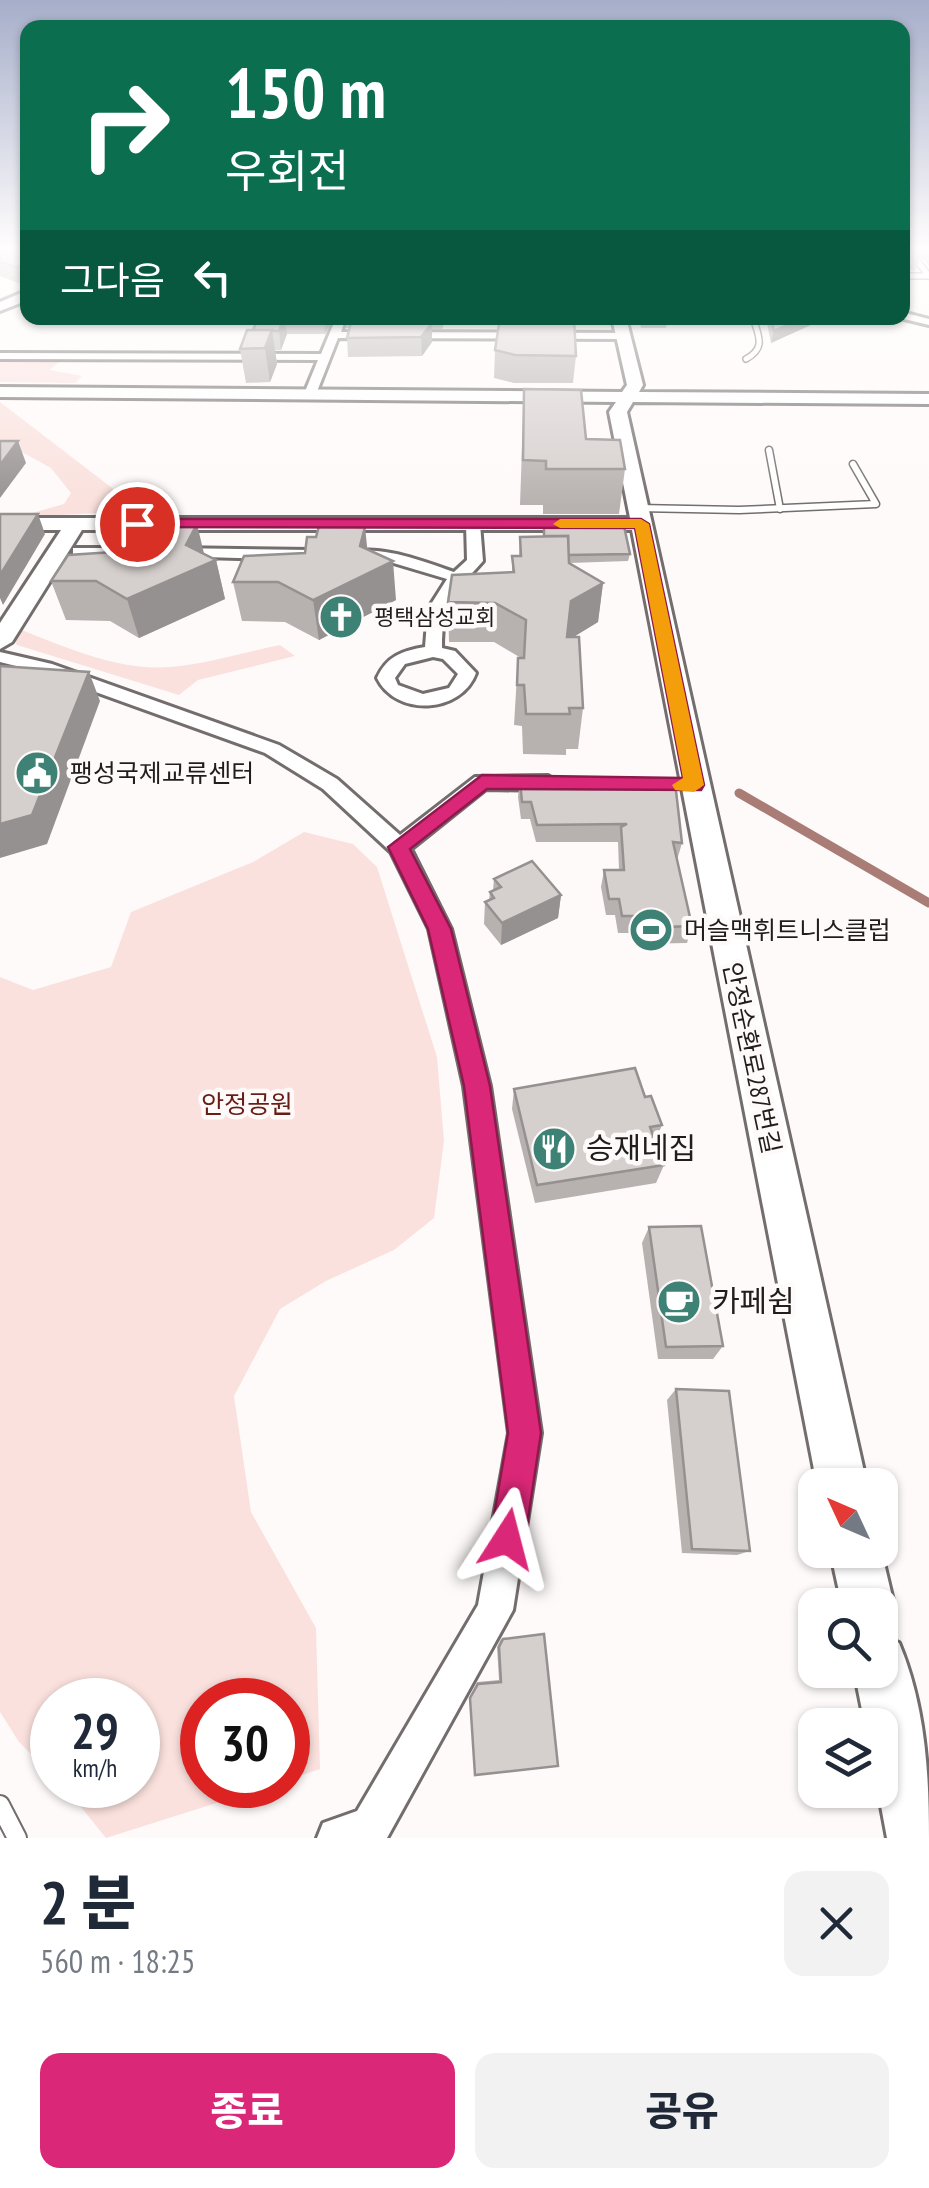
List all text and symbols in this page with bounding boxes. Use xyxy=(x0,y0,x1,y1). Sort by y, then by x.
text: 150 m xyxy=(225,47,386,137)
icon: right xyxy=(60,60,190,190)
text: 우회전 xyxy=(225,141,349,199)
icon: left xyxy=(185,250,240,305)
text: 그다음 xyxy=(60,255,165,304)
pin xyxy=(95,482,180,567)
icon: arrive xyxy=(110,497,165,552)
church icon: 평택삼성교회 xyxy=(318,594,364,640)
place label: 평택삼성교회 xyxy=(374,603,495,631)
public building icon: 팽성국제교류센터 xyxy=(14,750,60,796)
place label: 팽성국제교류센터 xyxy=(70,757,254,789)
sports icon: 머슬맥휘트니스클럽 xyxy=(628,907,674,953)
place label: 머슬맥휘트니스클럽 xyxy=(684,914,891,946)
street label: 안정순환로287번길 xyxy=(716,959,788,1157)
park label: 안정공원 xyxy=(201,1088,293,1120)
restaurant icon: 승재네집 xyxy=(531,1126,577,1172)
place label: 승재네집 xyxy=(586,1128,696,1167)
cafe icon: 카페쉼 xyxy=(656,1279,702,1325)
place label: 카페쉼 xyxy=(712,1281,795,1320)
north arrow xyxy=(798,1468,898,1568)
map controls xyxy=(798,1468,898,1808)
position arrow xyxy=(455,1487,559,1591)
button: search xyxy=(798,1588,898,1688)
speed limit sign: 30 xyxy=(180,1678,310,1808)
text: 29 xyxy=(71,1698,119,1763)
button: layers xyxy=(798,1708,898,1808)
text: km/h xyxy=(73,1752,117,1784)
text: 2 분 xyxy=(40,1863,136,1941)
button: close xyxy=(784,1871,889,1976)
text: 560 m · 18:25 xyxy=(40,1940,195,1982)
button: 종료 xyxy=(40,2053,455,2168)
button: 공유 xyxy=(475,2053,889,2168)

